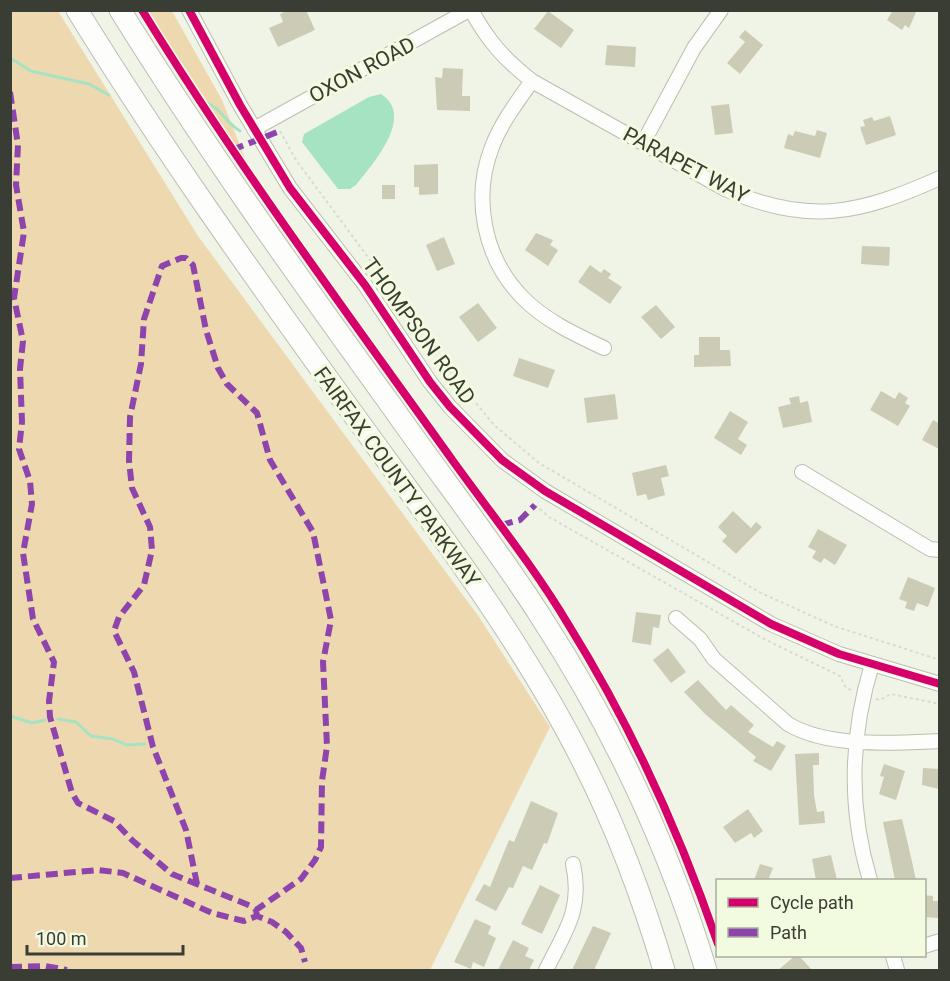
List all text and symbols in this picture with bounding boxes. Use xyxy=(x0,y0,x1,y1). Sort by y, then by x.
street label: OXON ROAD xyxy=(305,32,419,108)
street label: PARAPET WAY xyxy=(619,122,753,208)
street label: THOMPSON ROAD xyxy=(358,253,480,409)
street label: FAIRFAX COUNTY PARKWAY xyxy=(309,362,485,592)
legend xyxy=(716,879,926,957)
text: Cycle path xyxy=(770,892,854,913)
scale bar xyxy=(27,918,183,956)
text: Path xyxy=(770,922,807,943)
text: 100 m xyxy=(36,928,87,949)

